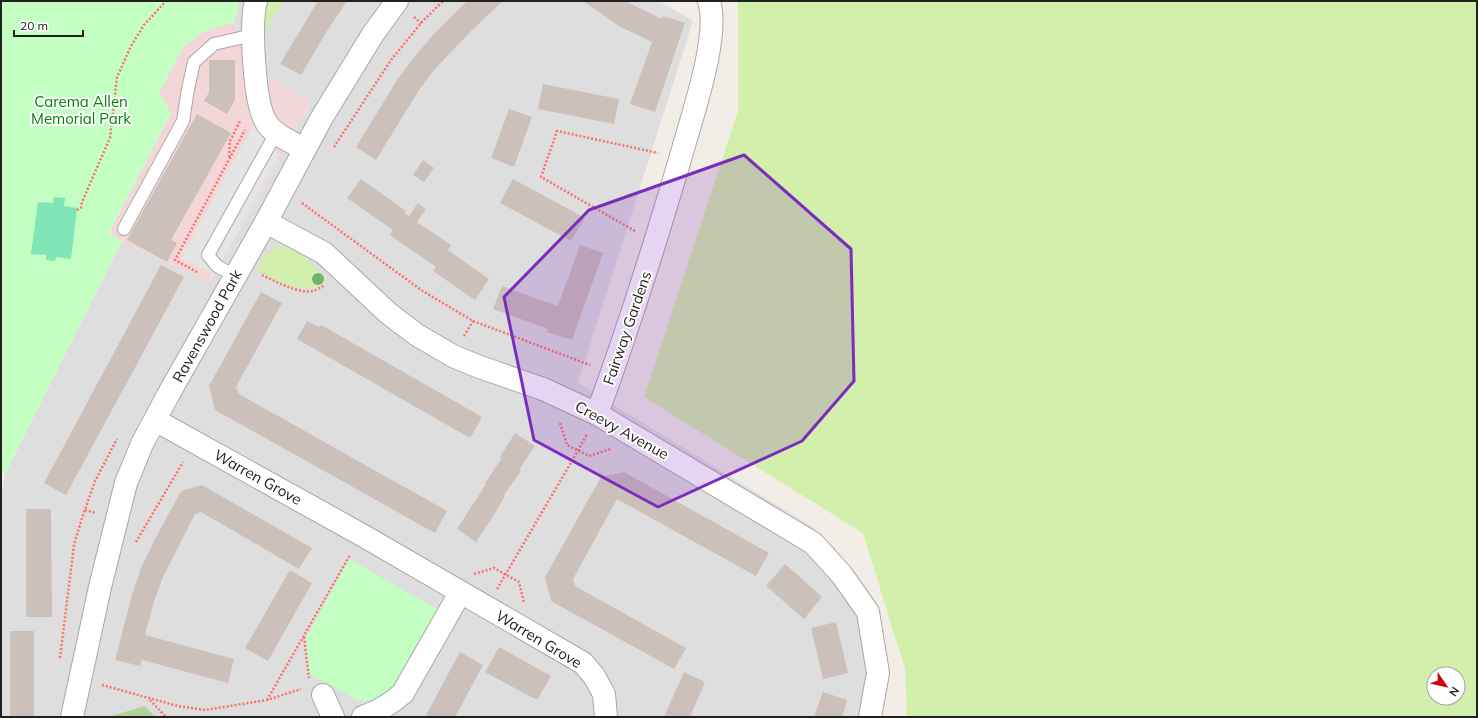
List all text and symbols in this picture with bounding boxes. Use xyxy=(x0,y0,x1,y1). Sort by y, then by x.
scale bar xyxy=(14,12,83,38)
text: 20 m xyxy=(20,18,48,33)
park label: Carema Allen Memorial Park xyxy=(31,92,131,128)
street label: Ravenswood Park xyxy=(168,266,246,386)
street label: Fairway Gardens xyxy=(599,269,655,387)
street label: Creevy Avenue xyxy=(572,396,672,464)
street label: Warren Grove xyxy=(211,445,305,509)
street label: Warren Grove xyxy=(492,606,586,672)
north arrow xyxy=(1426,666,1466,706)
text: N xyxy=(1446,684,1462,699)

